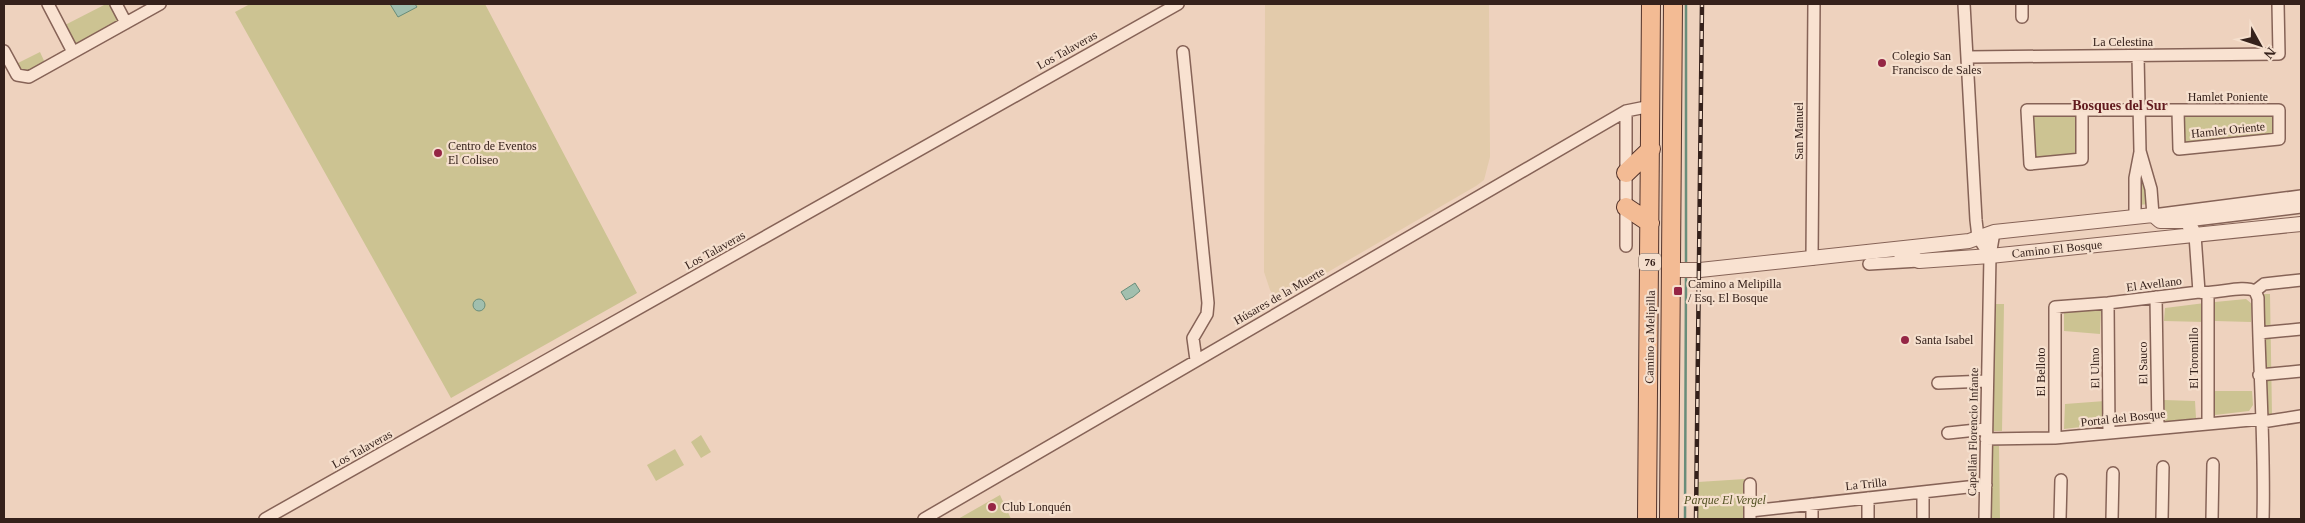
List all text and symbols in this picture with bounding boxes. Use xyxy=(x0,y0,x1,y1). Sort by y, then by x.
north arrow xyxy=(2235,20,2285,70)
street label: Los Talaveras xyxy=(1034,28,1100,72)
street label: La Celestina xyxy=(2093,35,2154,49)
text: N xyxy=(2261,44,2279,62)
place label: Colegio San Francisco de Sales xyxy=(1892,49,1982,77)
marker: Colegio San Francisco de Sales xyxy=(1876,57,1888,69)
street label: Hamlet Poniente xyxy=(2188,90,2268,104)
district label: Bosques del Sur xyxy=(2072,98,2168,113)
street label: San Manuel xyxy=(1792,102,1806,160)
street label: Hamlet Oriente xyxy=(2190,119,2266,141)
place label: Centro de Eventos El Coliseo xyxy=(448,139,537,167)
marker: Centro de Eventos El Coliseo xyxy=(432,147,444,159)
street label: Los Talaveras xyxy=(682,228,748,272)
street label: Camino El Bosque xyxy=(2011,237,2103,261)
road number: 76 xyxy=(1639,253,1661,270)
street label: Húsares de la Muerte xyxy=(1231,264,1327,328)
street label: El Avellano xyxy=(2125,274,2183,294)
place label: Camino a Melipilla / Esq. El Bosque xyxy=(1688,277,1782,305)
marker: Camino a Melipilla / Esq. El Bosque xyxy=(1672,285,1684,297)
street label: Camino a Melipilla xyxy=(1642,290,1658,384)
street label: El Toromillo xyxy=(2187,327,2201,389)
place label: Santa Isabel xyxy=(1915,333,1974,347)
marker: Santa Isabel xyxy=(1899,334,1911,346)
street label: El Sauco xyxy=(2136,341,2150,385)
street label: El Ulmo xyxy=(2088,347,2102,389)
street label: El Belloto xyxy=(2034,348,2048,397)
street label: Capellán Florencio Infante xyxy=(1965,368,1981,496)
street label: Portal del Bosque xyxy=(2080,407,2166,429)
street label: Los Talaveras xyxy=(329,427,395,471)
street label: La Trilla xyxy=(1845,475,1888,493)
park label: Parque El Vergel xyxy=(1683,493,1767,507)
place label: Club Lonquén xyxy=(1002,500,1071,514)
marker: Club Lonquén xyxy=(986,501,998,513)

